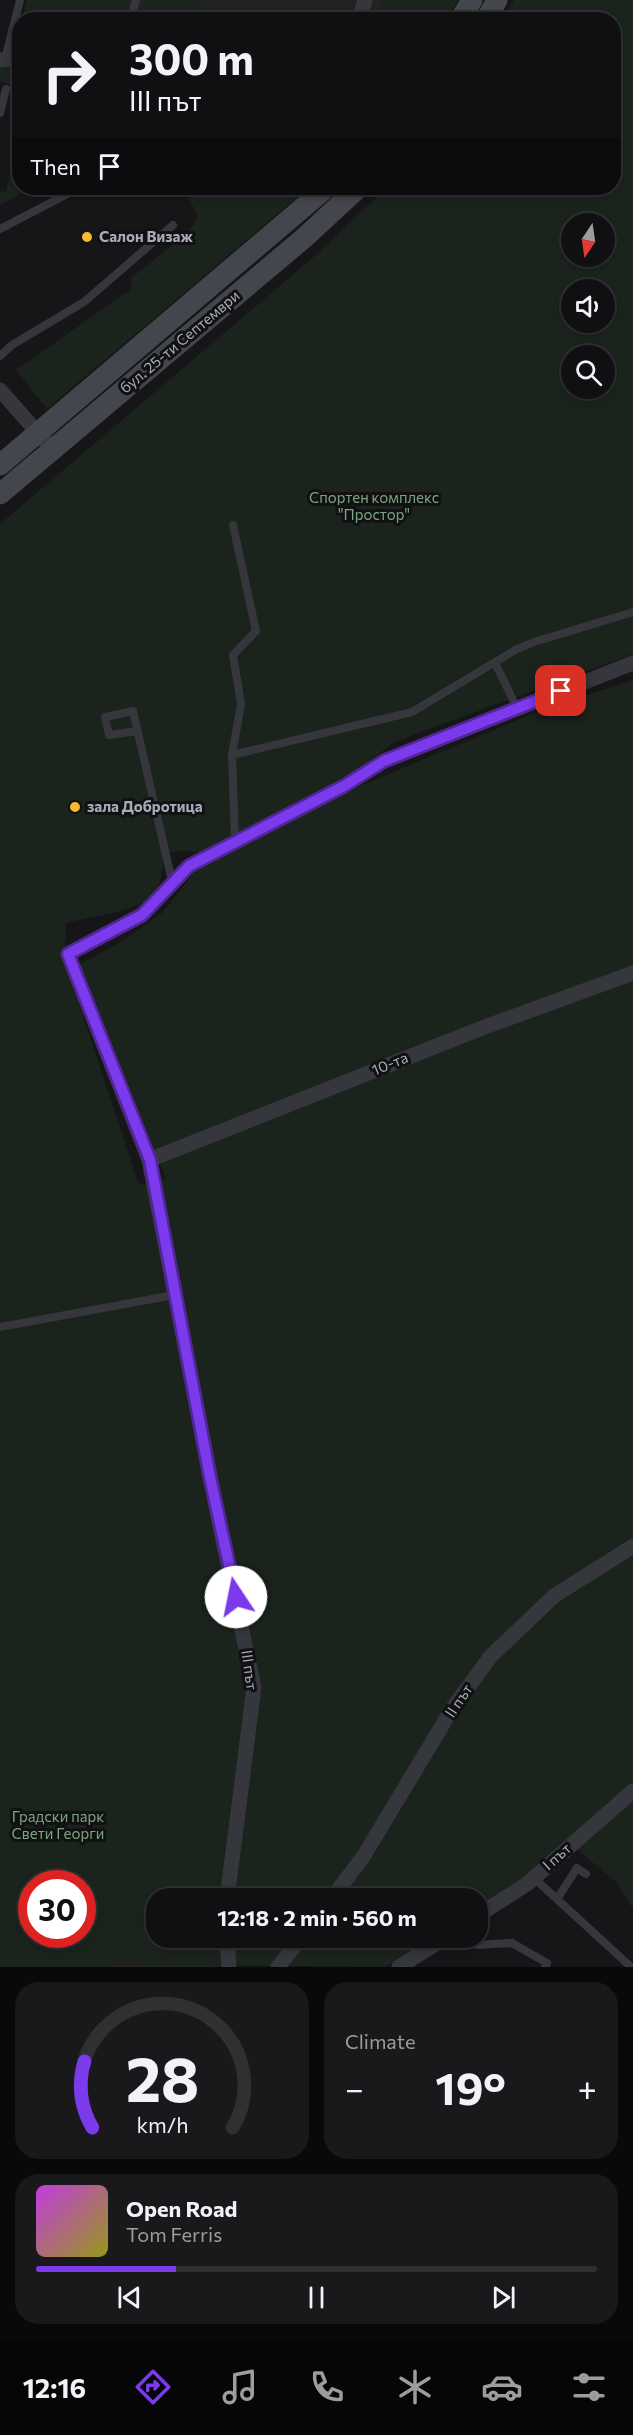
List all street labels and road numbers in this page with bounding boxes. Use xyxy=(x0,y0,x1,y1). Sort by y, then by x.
street label: бул. 25-ти Септември xyxy=(116,286,243,397)
street label: 10-та xyxy=(369,1048,410,1078)
street label: ІІІ път xyxy=(238,1649,262,1691)
street label: ІІ път xyxy=(441,1680,476,1720)
street label: І път xyxy=(538,1839,574,1874)

